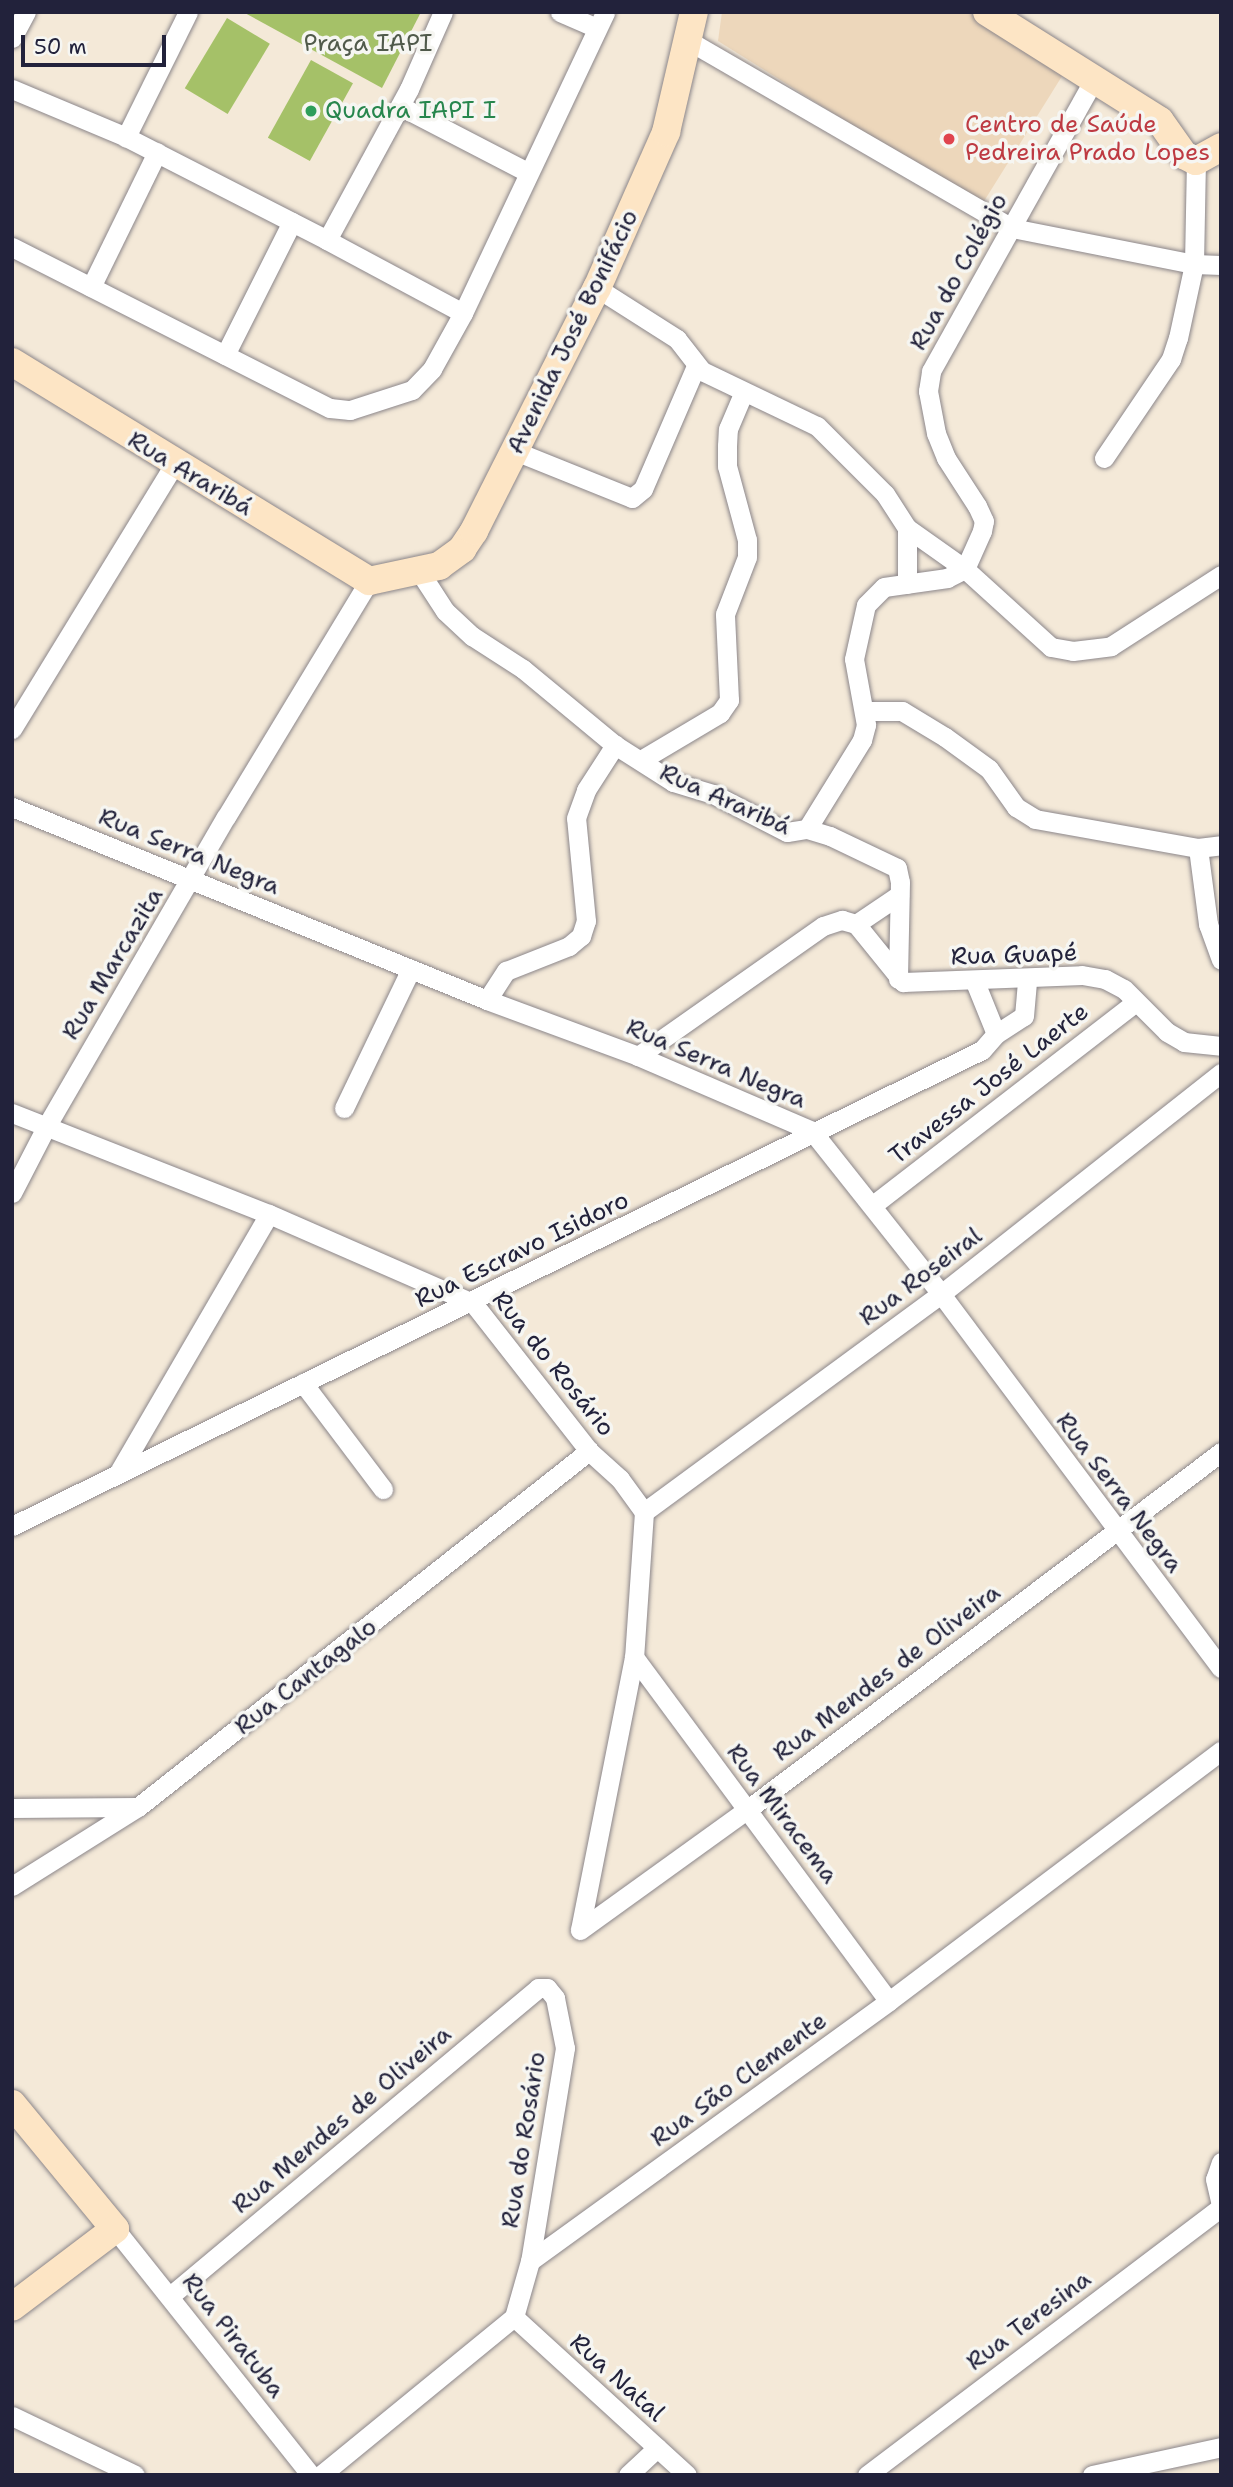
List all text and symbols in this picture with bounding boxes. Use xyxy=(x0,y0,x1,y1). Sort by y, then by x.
scale bar xyxy=(24,21,170,65)
park label: Praça IAPI xyxy=(303,30,433,58)
text: 50 m xyxy=(34,33,87,61)
place label: Quadra IAPI I xyxy=(325,97,496,125)
marker: Quadra IAPI I xyxy=(303,103,319,119)
place label: Centro de Saúde Pedreira Prado Lopes xyxy=(965,111,1210,167)
marker: Centro de Saúde Pedreira Prado Lopes xyxy=(939,129,959,149)
street label: Rua do Colégio xyxy=(904,189,1014,355)
street label: Avenida José Bonifácio xyxy=(501,205,645,459)
street label: Rua Araribá xyxy=(122,426,258,522)
street label: Rua Araribá xyxy=(655,758,795,842)
street label: Rua Serra Negra xyxy=(94,803,284,901)
street label: Rua Marcazita xyxy=(56,883,170,1045)
street label: Rua Guapé xyxy=(950,938,1078,972)
street label: Travessa José Laerte xyxy=(884,997,1094,1171)
street label: Rua Serra Negra xyxy=(622,1013,810,1115)
street label: Rua Escravo Isidoro xyxy=(411,1186,633,1314)
street label: Rua Roseiral xyxy=(854,1222,988,1332)
street label: Rua do Rosário xyxy=(486,1286,620,1442)
street label: Rua Serra Negra xyxy=(1050,1407,1188,1579)
street label: Rua Mendes de Oliveira xyxy=(768,1578,1006,1768)
street label: Rua Cantagalo xyxy=(229,1613,383,1741)
street label: Rua Miracema xyxy=(720,1739,844,1889)
street label: Rua São Clemente xyxy=(645,2007,833,2153)
street label: Rua Mendes de Oliveira xyxy=(227,2020,457,2220)
street label: Rua do Rosário xyxy=(496,2050,552,2230)
street label: Rua Teresina xyxy=(961,2265,1097,2377)
street label: Rua Piratuba xyxy=(175,2268,291,2404)
street label: Rua Natal xyxy=(564,2328,670,2428)

